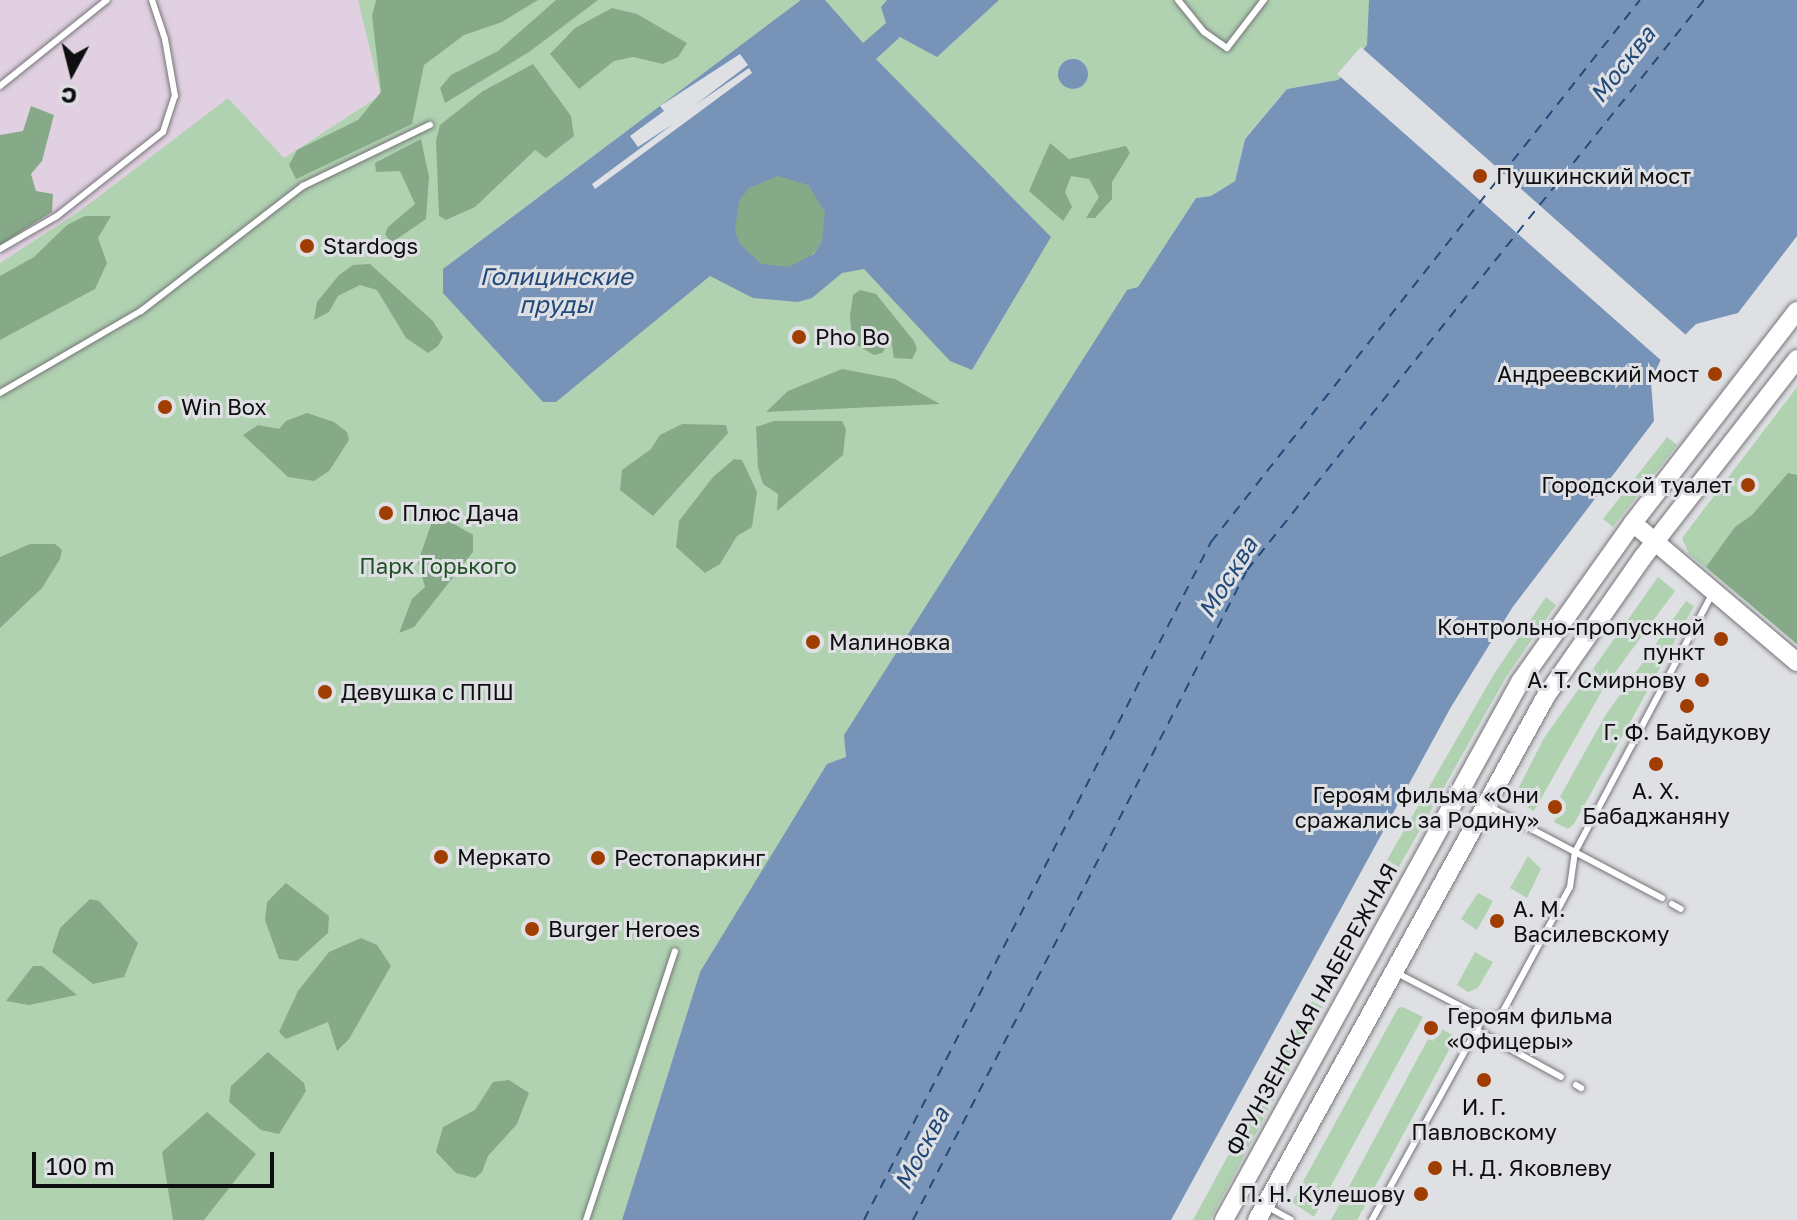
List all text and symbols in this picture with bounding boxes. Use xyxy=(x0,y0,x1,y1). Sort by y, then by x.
water label: Москва xyxy=(1583,20,1661,108)
north arrow xyxy=(32,32,112,112)
text: С xyxy=(60,82,78,111)
place label: Пушкинский мост xyxy=(1496,163,1691,189)
marker: Пушкинский мост xyxy=(1471,167,1489,185)
place label: Stardogs xyxy=(323,233,418,259)
marker: Stardogs xyxy=(298,237,316,255)
water label: Голицинские пруды xyxy=(479,262,633,318)
place label: Pho Bo xyxy=(815,324,890,350)
marker: Pho Bo xyxy=(790,328,808,346)
place label: Андреевский мост xyxy=(1497,361,1699,387)
marker: Андреевский мост xyxy=(1706,365,1724,383)
place label: Win Box xyxy=(181,394,267,420)
marker: Win Box xyxy=(156,398,174,416)
place label: Городской туалет xyxy=(1541,472,1732,498)
marker: Городской туалет xyxy=(1739,476,1757,494)
place label: Плюс Дача xyxy=(402,500,519,526)
marker: Плюс Дача xyxy=(377,504,395,522)
water label: Москва xyxy=(1191,532,1263,622)
park label: Парк Горького xyxy=(359,553,517,579)
place label: Контрольно-пропускной пункт xyxy=(1437,613,1705,664)
place label: Малиновка xyxy=(829,629,951,655)
marker: Контрольно-пропускной пункт xyxy=(1712,630,1730,648)
marker: Малиновка xyxy=(804,633,822,651)
place label: А. Т. Смирнову xyxy=(1527,667,1686,693)
marker: А. Т. Смирнову xyxy=(1693,671,1711,689)
place label: Девушка с ППШ xyxy=(341,679,514,705)
marker: Девушка с ППШ xyxy=(316,683,334,701)
marker: Г. Ф. Байдукову xyxy=(1678,697,1696,715)
place label: Г. Ф. Байдукову xyxy=(1603,719,1771,745)
marker: А. Х. Бабаджаняну xyxy=(1647,755,1665,773)
place label: А. Х. Бабаджаняну xyxy=(1582,777,1730,828)
place label: Героям фильма «Они сражались за Родину» xyxy=(1295,781,1539,832)
marker: Героям фильма «Они сражались за Родину» xyxy=(1546,798,1564,816)
place label: Меркато xyxy=(457,844,551,870)
place label: Рестопаркинг xyxy=(614,845,765,871)
marker: Меркато xyxy=(432,848,450,866)
marker: Рестопаркинг xyxy=(589,849,607,867)
street label: ФРУНЗЕНСКАЯ НАБЕРЕЖНАЯ xyxy=(1219,858,1403,1160)
place label: А. М. Василевскому xyxy=(1513,895,1669,946)
marker: А. М. Василевскому xyxy=(1488,912,1506,930)
place label: Burger Heroes xyxy=(548,916,700,942)
marker: Burger Heroes xyxy=(523,920,541,938)
place label: Героям фильма «Офицеры» xyxy=(1447,1002,1613,1054)
marker: Героям фильма «Офицеры» xyxy=(1422,1019,1440,1037)
marker: И. Г. Павловскому xyxy=(1475,1071,1493,1089)
place label: И. Г. Павловскому xyxy=(1411,1093,1557,1144)
water label: Москва xyxy=(887,1102,955,1194)
scale bar xyxy=(36,1136,278,1186)
text: 100 m xyxy=(46,1151,115,1180)
place label: Н. Д. Яковлеву xyxy=(1451,1155,1612,1181)
marker: Н. Д. Яковлеву xyxy=(1426,1159,1444,1177)
place label: П. Н. Кулешову xyxy=(1240,1181,1405,1207)
marker: П. Н. Кулешову xyxy=(1412,1185,1430,1203)

